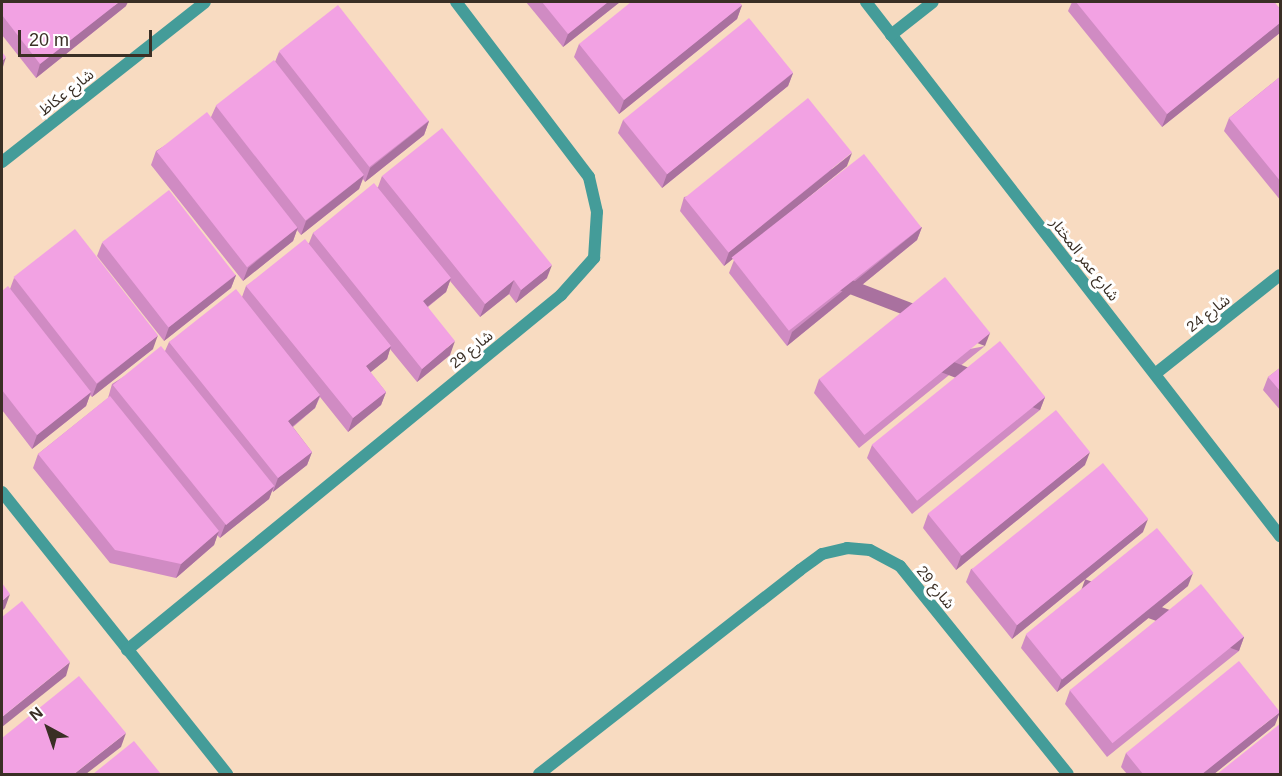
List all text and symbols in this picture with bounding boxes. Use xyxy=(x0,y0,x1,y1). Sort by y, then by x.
scale bar xyxy=(21,18,154,56)
text: 20 m xyxy=(29,30,69,50)
street label: شارع عكاظ xyxy=(35,65,97,119)
street label: شارع عمر المختار xyxy=(1047,214,1123,304)
street label: شارع 24 xyxy=(1183,290,1233,336)
street label: شارع 29 xyxy=(446,326,496,372)
street label: شارع 29 xyxy=(913,562,959,612)
north arrow xyxy=(18,698,78,758)
text: N xyxy=(26,704,46,724)

